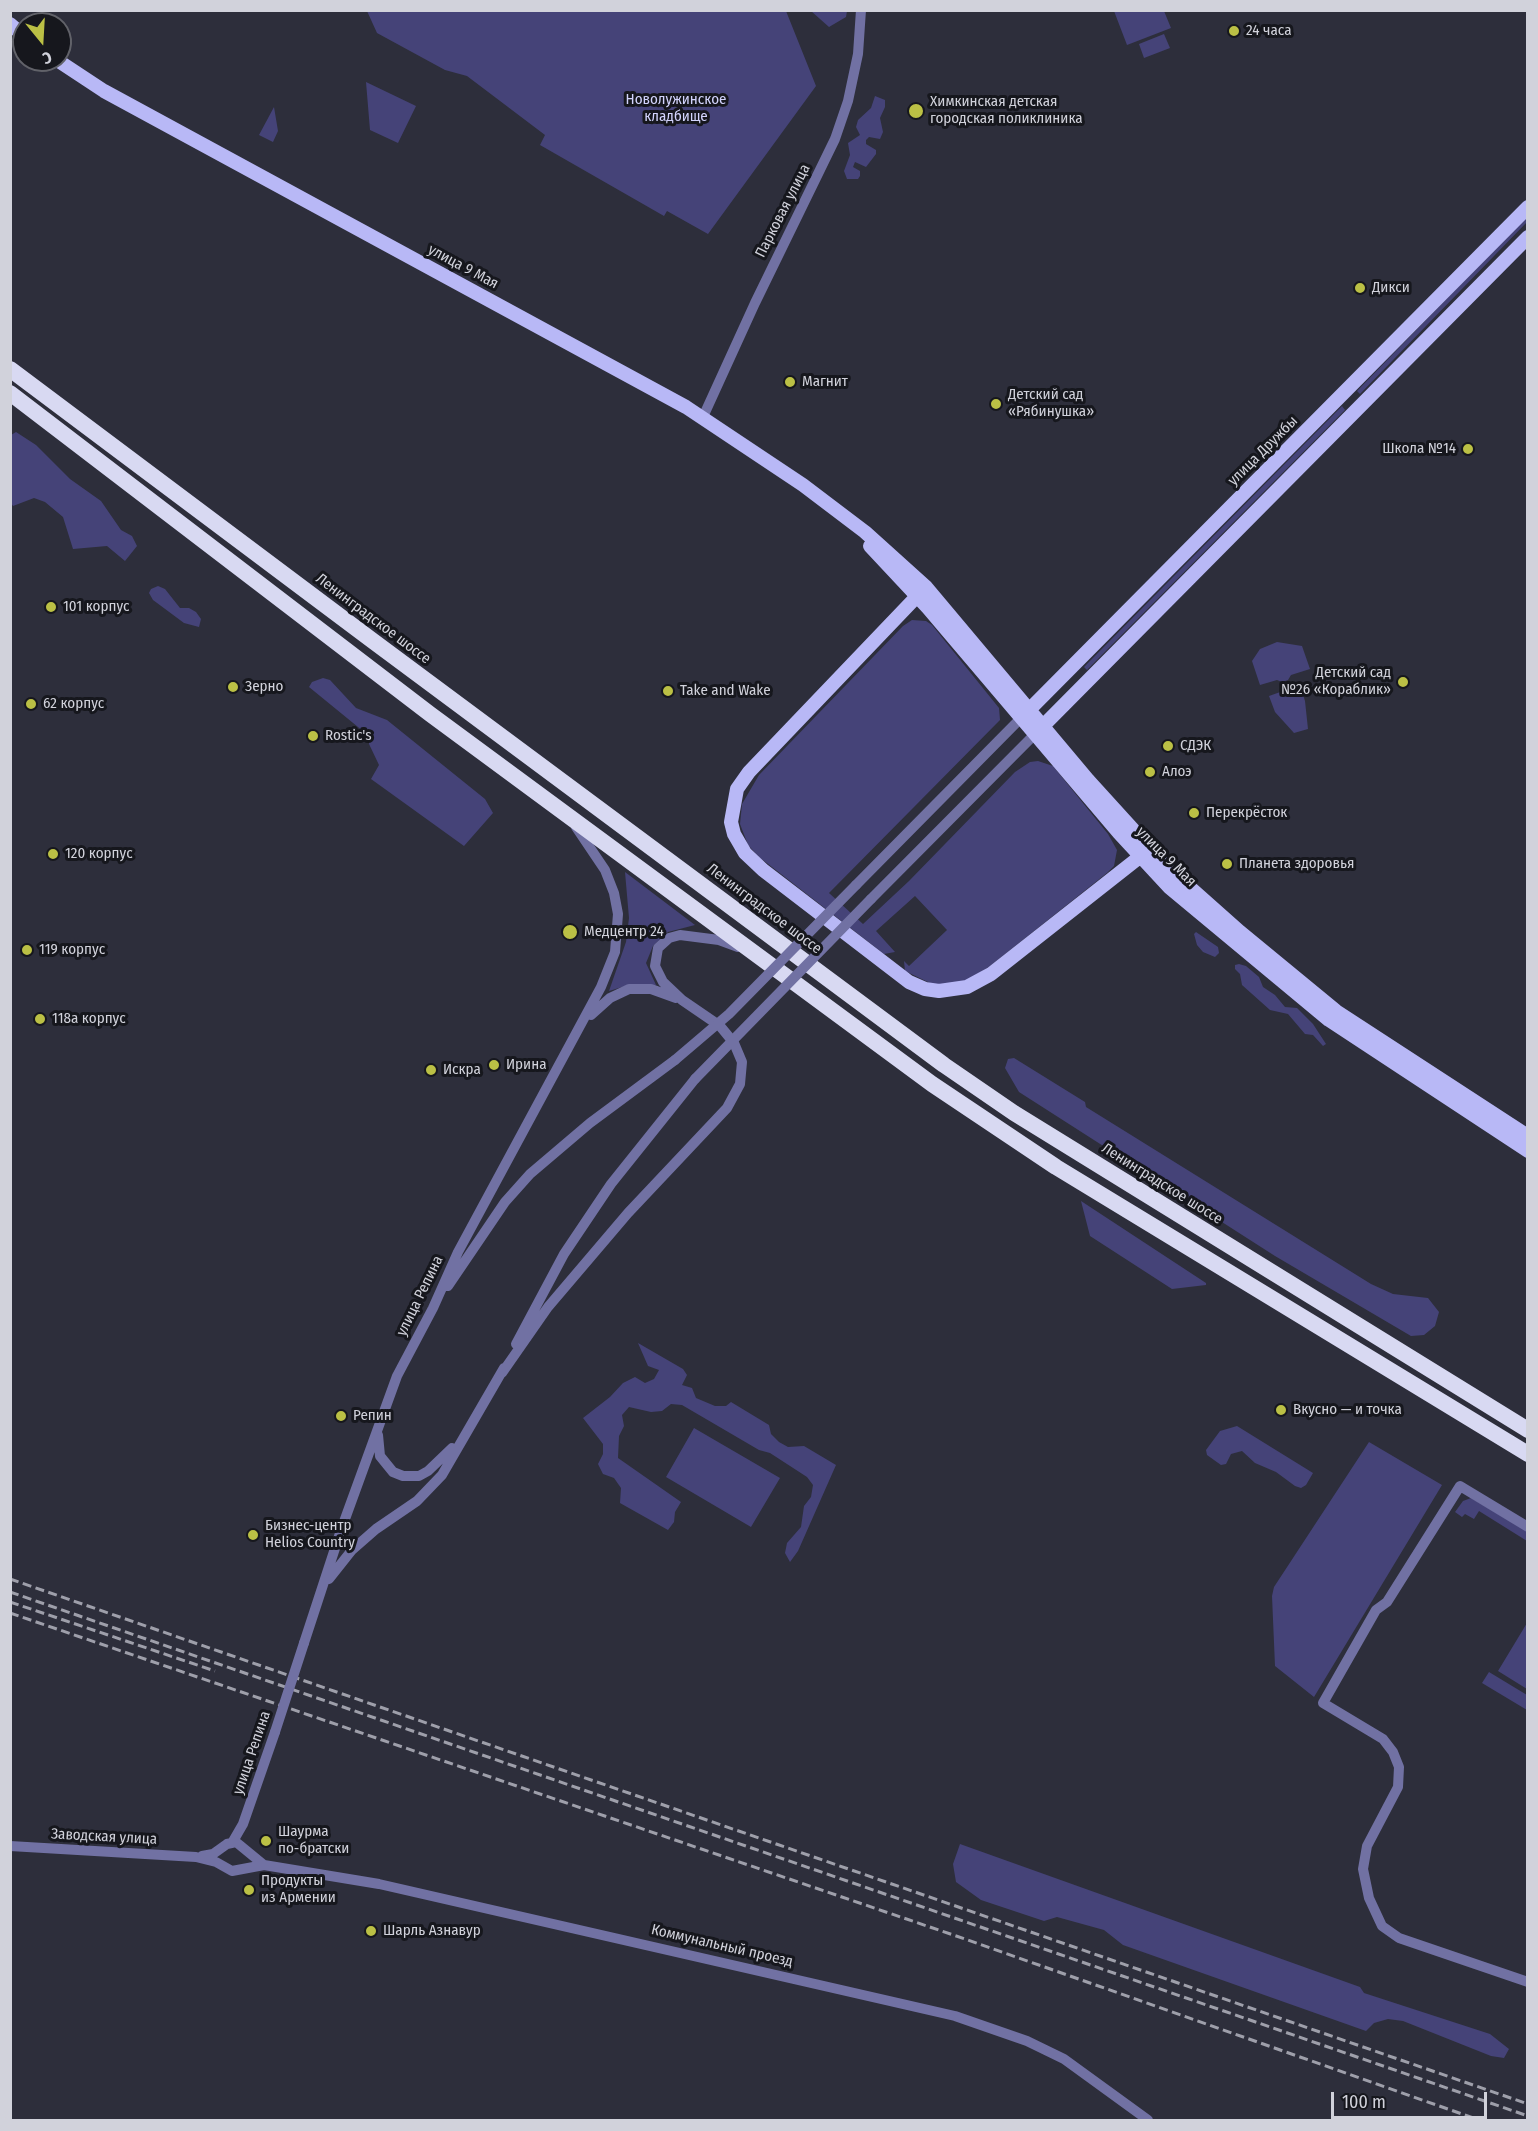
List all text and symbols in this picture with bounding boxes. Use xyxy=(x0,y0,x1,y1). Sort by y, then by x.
north arrow xyxy=(12,12,72,72)
place label: 24 часа xyxy=(1246,22,1291,40)
marker: 24 часа xyxy=(1227,24,1241,38)
text: С xyxy=(40,47,54,68)
park label: Новолужинское кладбище xyxy=(626,91,726,126)
place label: Химкинская детская городская поликлиника xyxy=(930,93,1083,128)
marker: Химкинская детская городская поликлиника xyxy=(907,102,925,120)
street label: Парковая улица xyxy=(752,161,814,261)
street label: улица 9 Мая xyxy=(425,241,501,293)
place label: Дикси xyxy=(1372,279,1410,297)
marker: Дикси xyxy=(1353,281,1367,295)
place label: Магнит xyxy=(802,373,848,391)
marker: Магнит xyxy=(783,375,797,389)
place label: Детский сад «Рябинушка» xyxy=(1008,386,1094,421)
marker: Детский сад «Рябинушка» xyxy=(989,397,1003,411)
street label: улица Дружбы xyxy=(1224,412,1302,490)
place label: Школа №14 xyxy=(1382,440,1456,458)
marker: Школа №14 xyxy=(1461,442,1475,456)
street label: Ленинградское шоссе xyxy=(312,570,434,668)
place label: 101 корпус xyxy=(63,598,129,616)
marker: 101 корпус xyxy=(44,600,58,614)
place label: Детский сад №26 «Кораблик» xyxy=(1281,664,1391,699)
marker: Детский сад №26 «Кораблик» xyxy=(1396,675,1410,689)
place label: Зерно xyxy=(245,678,283,696)
marker: Зерно xyxy=(226,680,240,694)
place label: Take and Wake xyxy=(680,682,771,700)
marker: Take and Wake xyxy=(661,684,675,698)
place label: 62 корпус xyxy=(43,695,104,713)
marker: 62 корпус xyxy=(24,697,38,711)
place label: Rostic's xyxy=(325,727,372,745)
marker: Rostic's xyxy=(306,729,320,743)
place label: СДЭК xyxy=(1180,737,1211,755)
marker: СДЭК xyxy=(1161,739,1175,753)
place label: Алоэ xyxy=(1162,763,1192,781)
marker: Алоэ xyxy=(1143,765,1157,779)
place label: Перекрёсток xyxy=(1206,804,1287,822)
marker: Перекрёсток xyxy=(1187,806,1201,820)
street label: улица 9 Мая xyxy=(1132,823,1200,891)
place label: 120 корпус xyxy=(65,845,133,863)
marker: 120 корпус xyxy=(46,847,60,861)
place label: Планета здоровья xyxy=(1239,855,1354,873)
marker: Планета здоровья xyxy=(1220,857,1234,871)
street label: Ленинградское шоссе xyxy=(703,860,825,958)
marker: Медцентр 24 xyxy=(561,923,579,941)
place label: Медцентр 24 xyxy=(584,923,664,941)
place label: 119 корпус xyxy=(39,941,105,959)
marker: 119 корпус xyxy=(20,943,34,957)
place label: 118а корпус xyxy=(52,1010,126,1028)
marker: 118а корпус xyxy=(33,1012,47,1026)
place label: Ирина xyxy=(506,1056,546,1074)
marker: Ирина xyxy=(487,1058,501,1072)
place label: Искра xyxy=(443,1061,481,1079)
marker: Искра xyxy=(424,1063,438,1077)
street label: Ленинградское шоссе xyxy=(1098,1139,1226,1229)
street label: улица Репина xyxy=(393,1253,447,1339)
place label: Вкусно — и точка xyxy=(1293,1401,1402,1419)
marker: Вкусно — и точка xyxy=(1274,1403,1288,1417)
place label: Репин xyxy=(353,1407,392,1425)
marker: Репин xyxy=(334,1409,348,1423)
place label: Бизнес-центр Helios Country xyxy=(265,1517,355,1552)
marker: Бизнес-центр Helios Country xyxy=(246,1528,260,1542)
street label: улица Репина xyxy=(229,1709,275,1797)
place label: Шаурма по-братски xyxy=(278,1823,349,1858)
street label: Заводская улица xyxy=(50,1825,158,1849)
marker: Шаурма по-братски xyxy=(259,1834,273,1848)
place label: Продукты из Армении xyxy=(261,1872,336,1907)
marker: Продукты из Армении xyxy=(242,1883,256,1897)
street label: Коммунальный проезд xyxy=(649,1921,795,1971)
place label: Шарль Азнавур xyxy=(383,1922,481,1940)
marker: Шарль Азнавур xyxy=(364,1924,378,1938)
scale bar xyxy=(1334,2080,1490,2118)
text: 100 m xyxy=(1342,2091,1386,2113)

